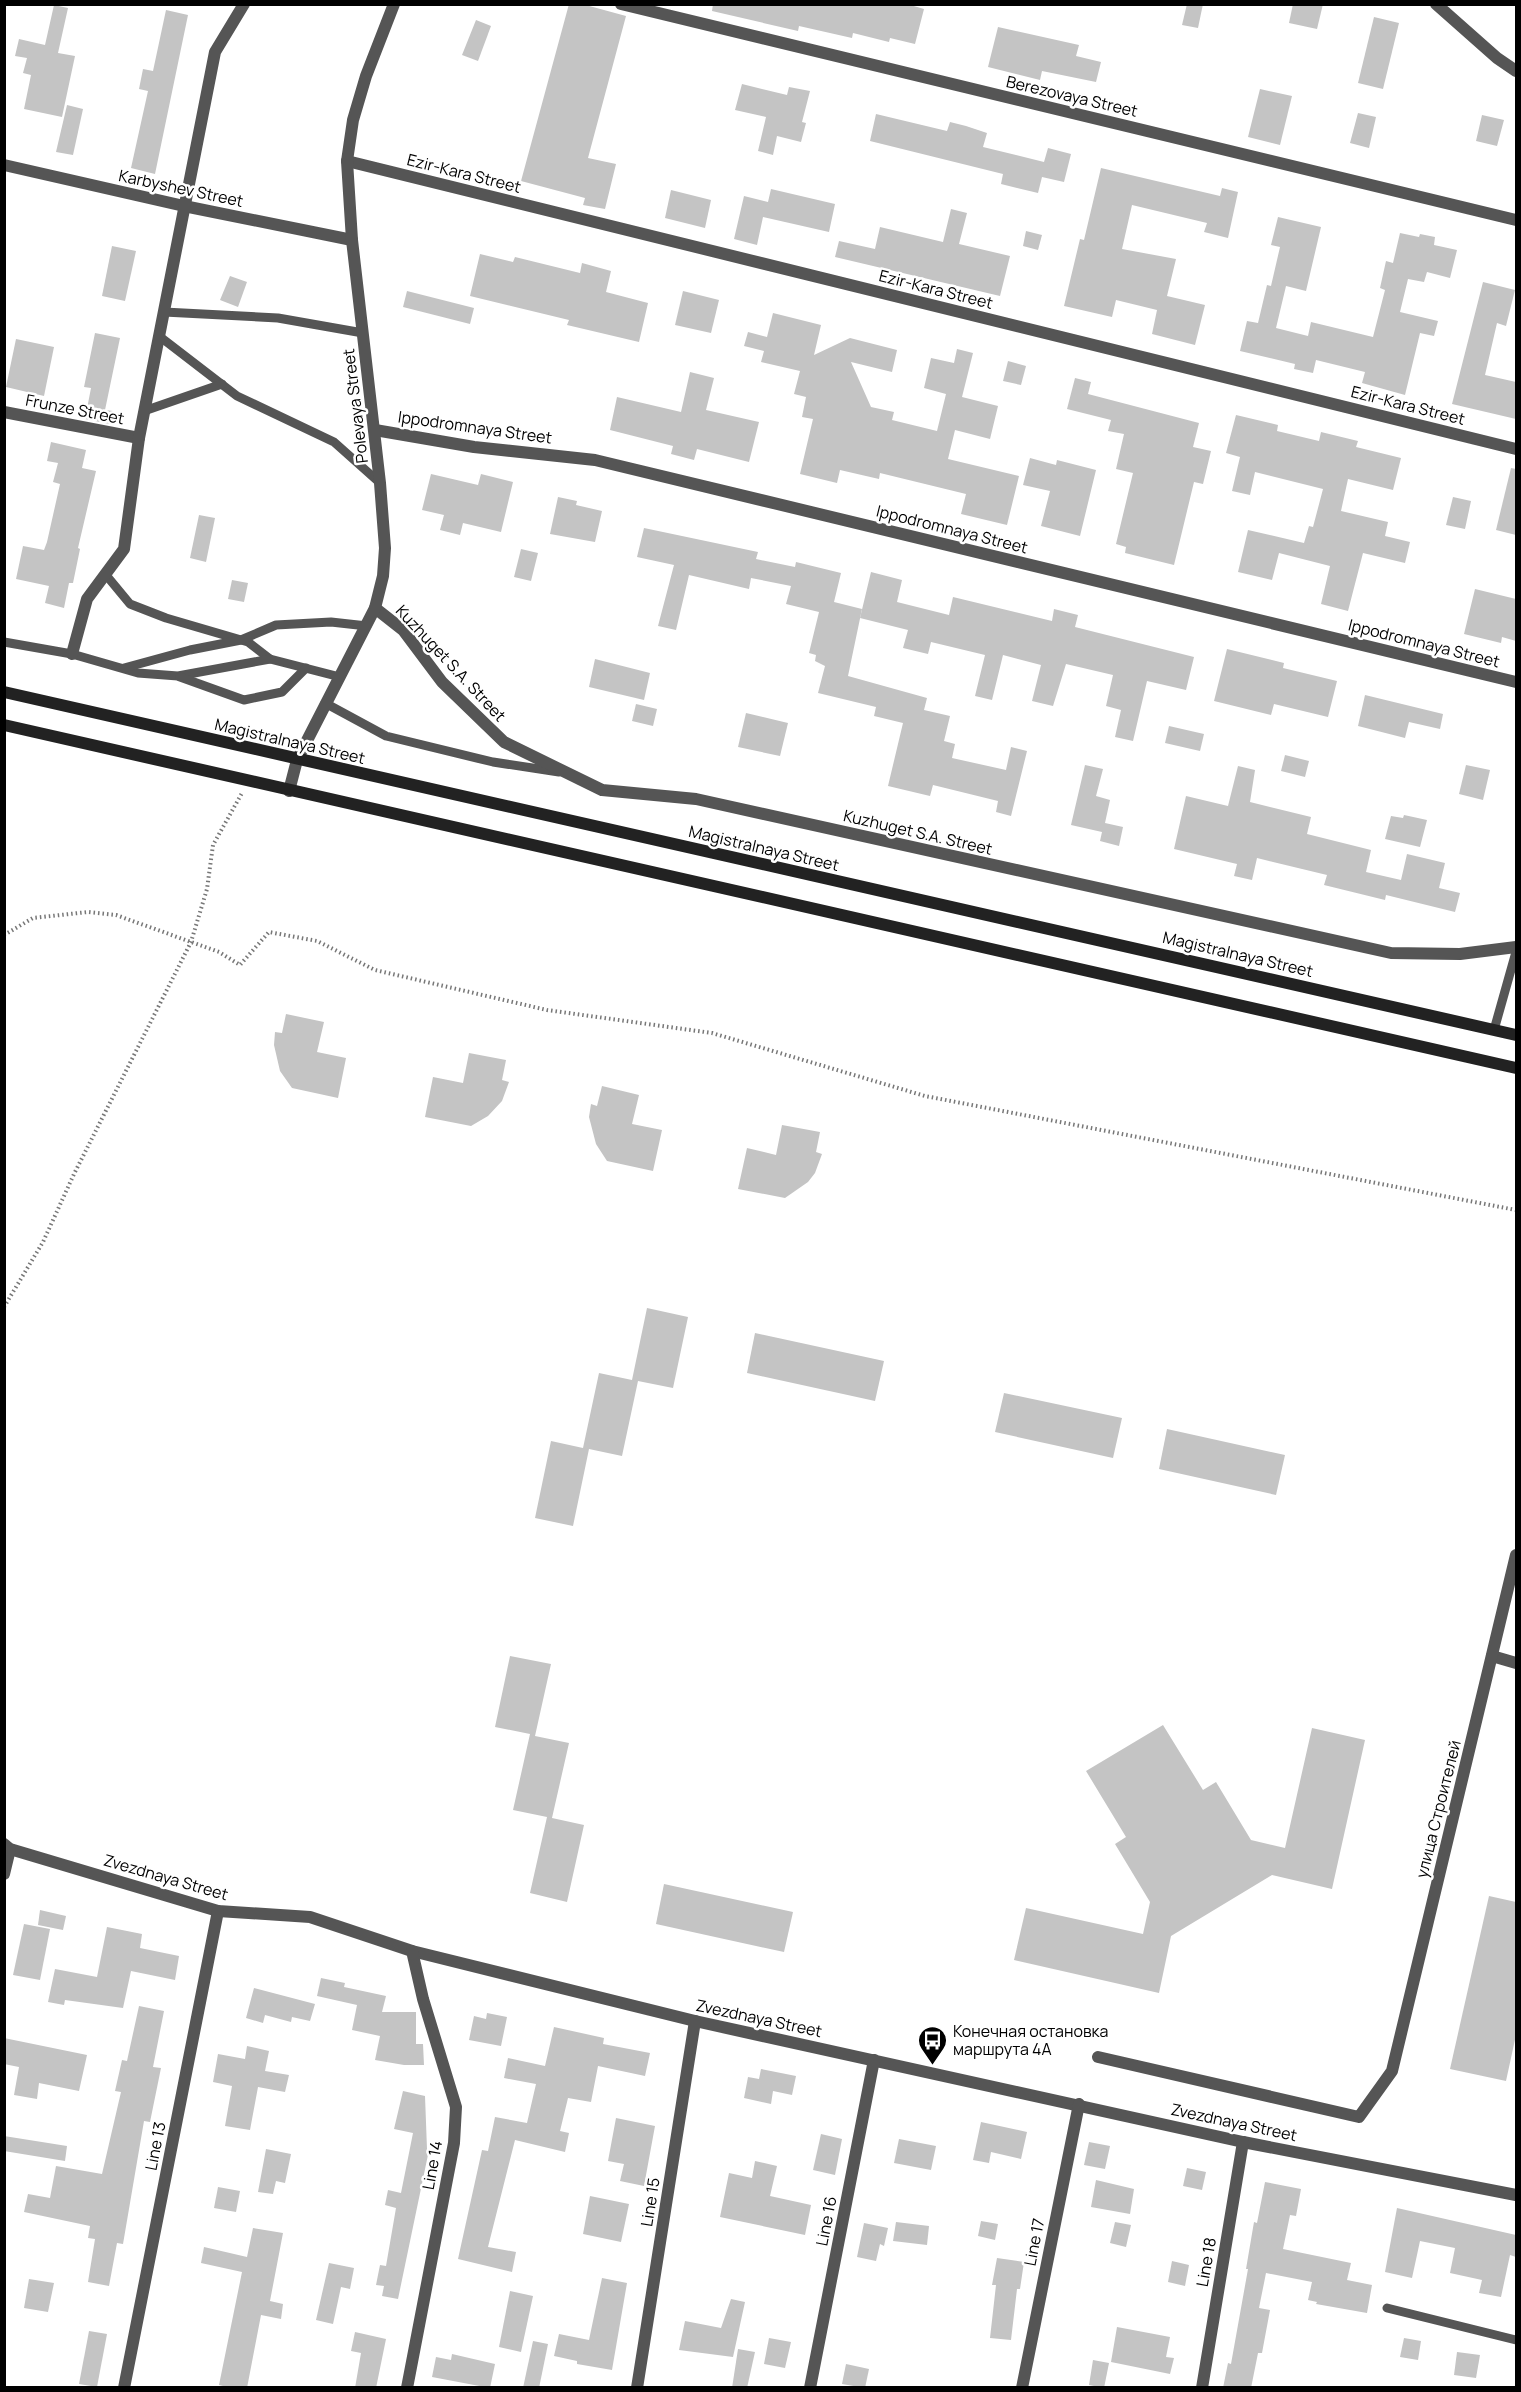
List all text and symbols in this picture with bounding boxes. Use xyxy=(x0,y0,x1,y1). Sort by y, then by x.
street label: Berezovaya Street xyxy=(1004,70,1140,122)
street label: Ezir-Kara Street xyxy=(405,148,523,198)
street label: Karbyshev Street xyxy=(117,164,245,212)
street label: Ezir-Kara Street xyxy=(877,264,995,314)
street label: Polevaya Street xyxy=(337,348,373,464)
street label: Ezir-Kara Street xyxy=(1349,380,1467,430)
street label: Frunze Street xyxy=(24,389,126,429)
street label: Ippodromnaya Street xyxy=(397,405,553,449)
street label: Ippodromnaya Street xyxy=(874,500,1030,558)
street label: Kuzhuget S.A. Street xyxy=(391,600,511,726)
street label: Ippodromnaya Street xyxy=(1346,614,1502,672)
street label: Magistralnaya Street xyxy=(213,713,367,769)
street label: Kuzhuget S.A. Street xyxy=(841,804,995,860)
street label: Magistralnaya Street xyxy=(687,820,841,876)
street label: Magistralnaya Street xyxy=(1161,926,1315,982)
street label: улица Строителей xyxy=(1410,1738,1466,1880)
street label: Zvezdnaya Street xyxy=(101,1849,231,1905)
street label: Zvezdnaya Street xyxy=(694,1994,824,2042)
place label: Конечная остановка маршрута 4А xyxy=(953,2020,1108,2060)
bus stop icon: Конечная остановка маршрута 4А xyxy=(916,2024,948,2066)
street label: Zvezdnaya Street xyxy=(1169,2098,1299,2146)
street label: Line 13 xyxy=(140,2120,170,2172)
street label: Line 14 xyxy=(417,2139,447,2191)
street label: Line 15 xyxy=(635,2176,665,2228)
street label: Line 16 xyxy=(810,2194,842,2248)
street label: Line 17 xyxy=(1019,2216,1049,2268)
street label: Line 18 xyxy=(1191,2236,1221,2288)

